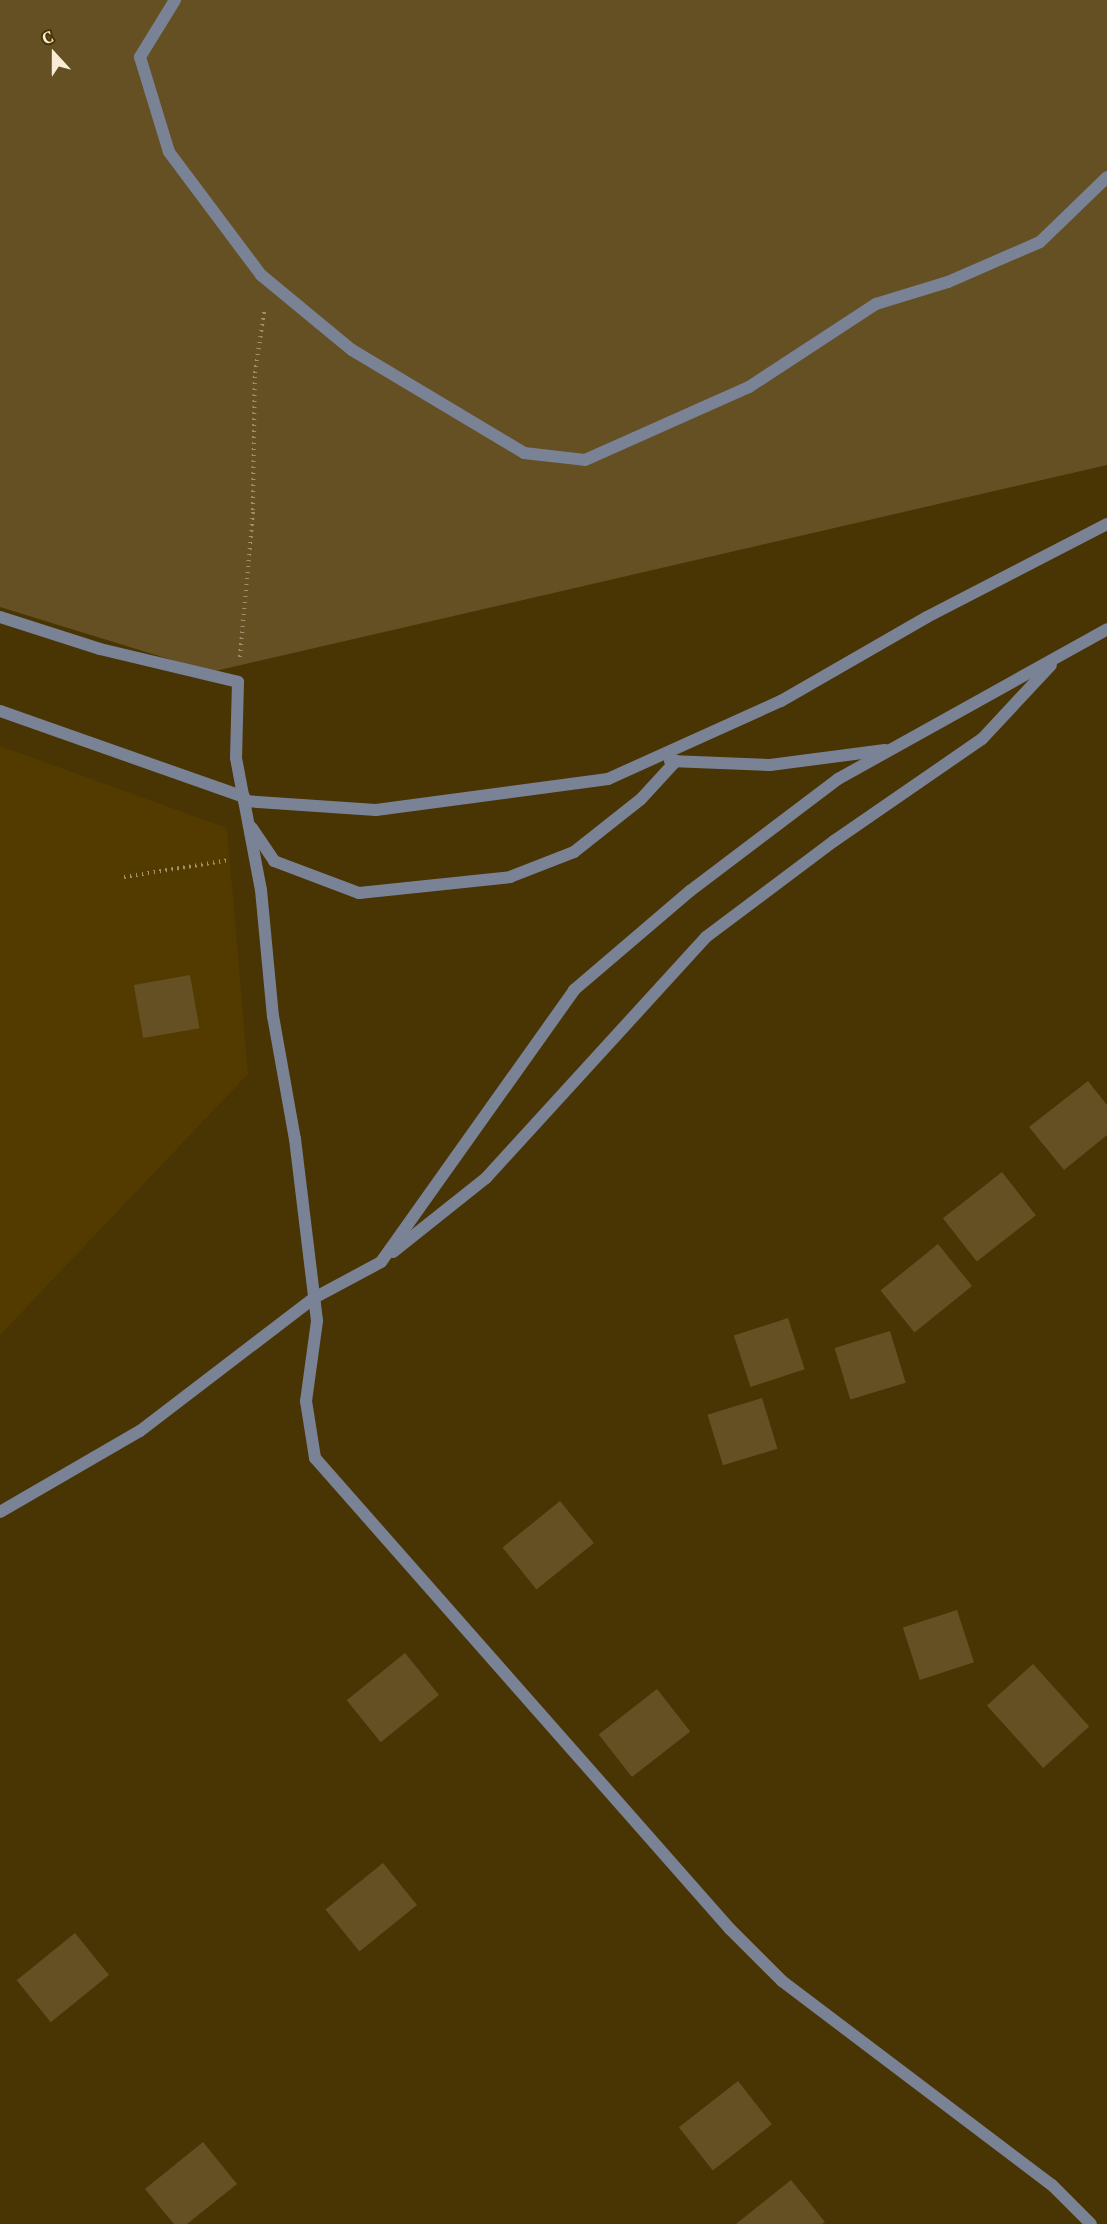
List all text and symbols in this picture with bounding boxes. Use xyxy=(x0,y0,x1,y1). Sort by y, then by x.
north arrow xyxy=(24,24,84,84)
text: С xyxy=(39,25,56,49)

